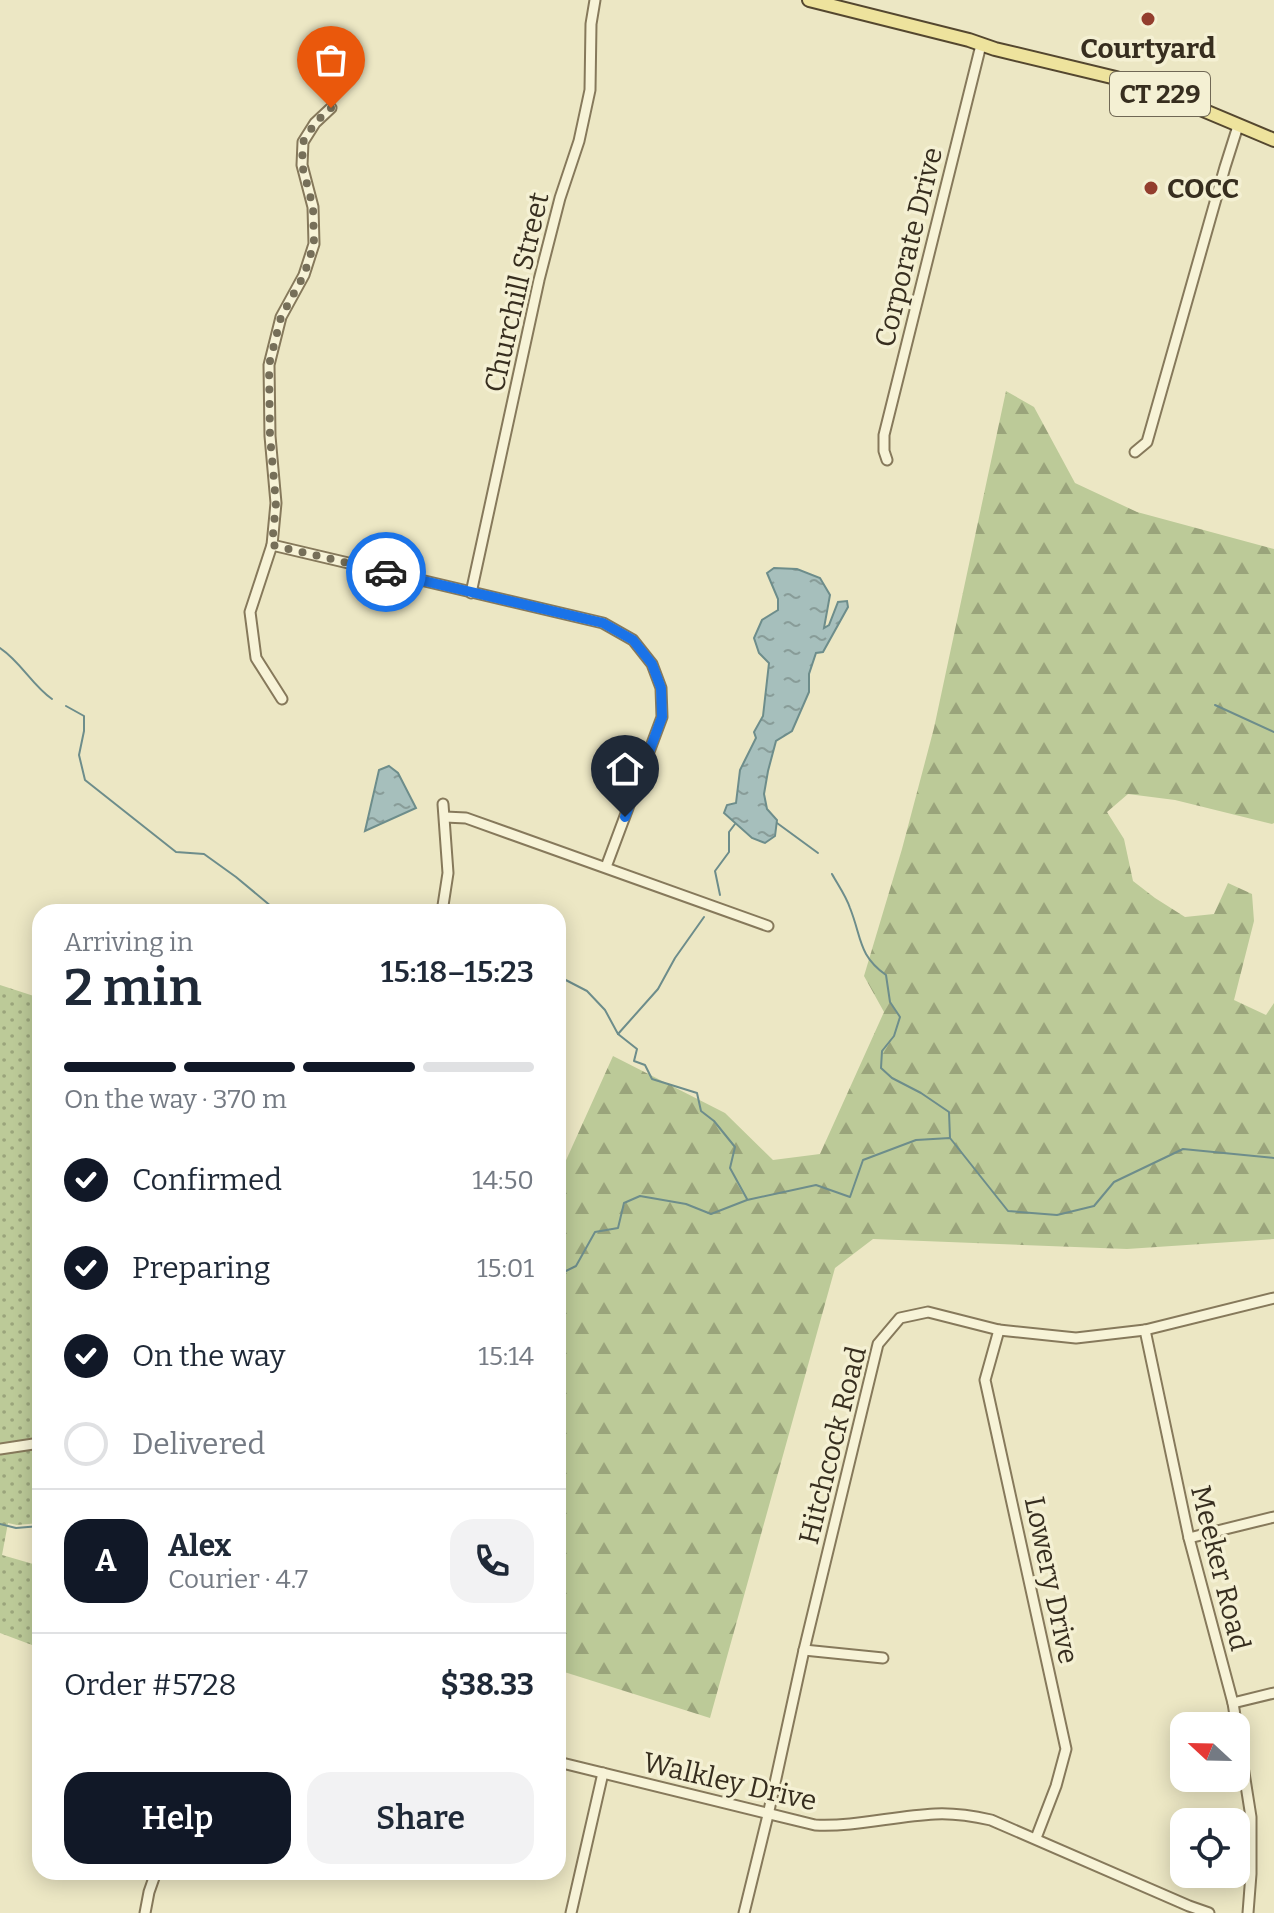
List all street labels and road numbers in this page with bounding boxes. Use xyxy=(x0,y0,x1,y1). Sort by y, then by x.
road number: CT 229 xyxy=(1110,72,1210,116)
street label: Corporate Drive xyxy=(868,144,949,350)
street label: Churchill Street xyxy=(477,189,556,395)
street label: Hitchcock Road xyxy=(792,1343,873,1547)
street label: Meeker Road xyxy=(1184,1482,1257,1654)
street label: Lowery Drive xyxy=(1018,1494,1085,1667)
street label: Walkley Drive xyxy=(640,1745,820,1818)

